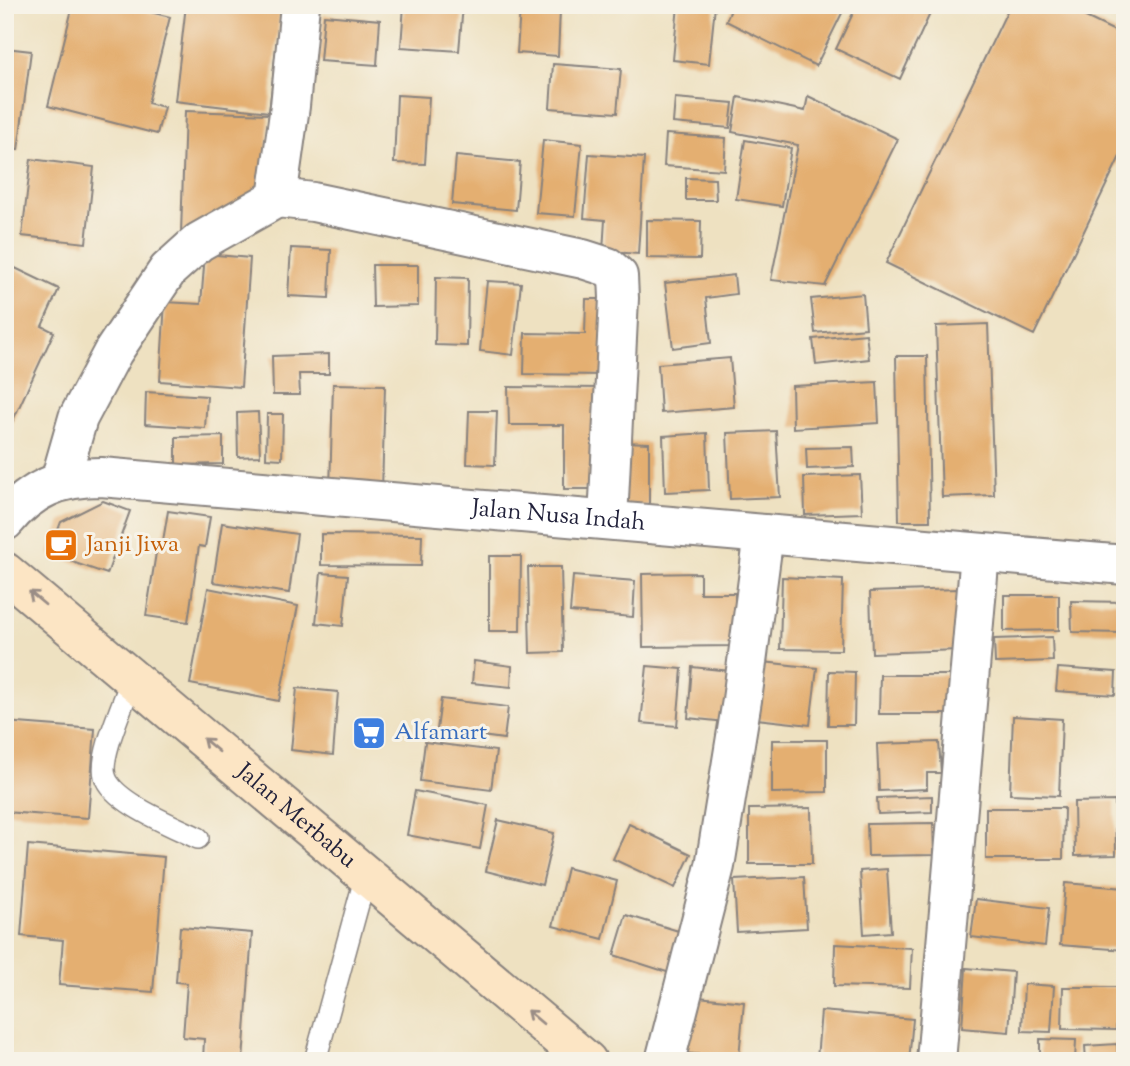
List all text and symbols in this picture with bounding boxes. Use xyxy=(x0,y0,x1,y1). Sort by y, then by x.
street label: Jalan Nusa Indah xyxy=(468,492,647,541)
cafe icon: Janji Jiwa xyxy=(42,526,80,564)
place label: Janji Jiwa xyxy=(84,528,179,562)
one-way arrow xyxy=(28,590,46,606)
supermarket icon: Alfamart xyxy=(350,714,388,752)
place label: Alfamart xyxy=(394,716,487,750)
one-way arrow xyxy=(202,737,220,752)
street label: Jalan Merbabu xyxy=(227,755,364,877)
one-way arrow xyxy=(527,1009,545,1025)

